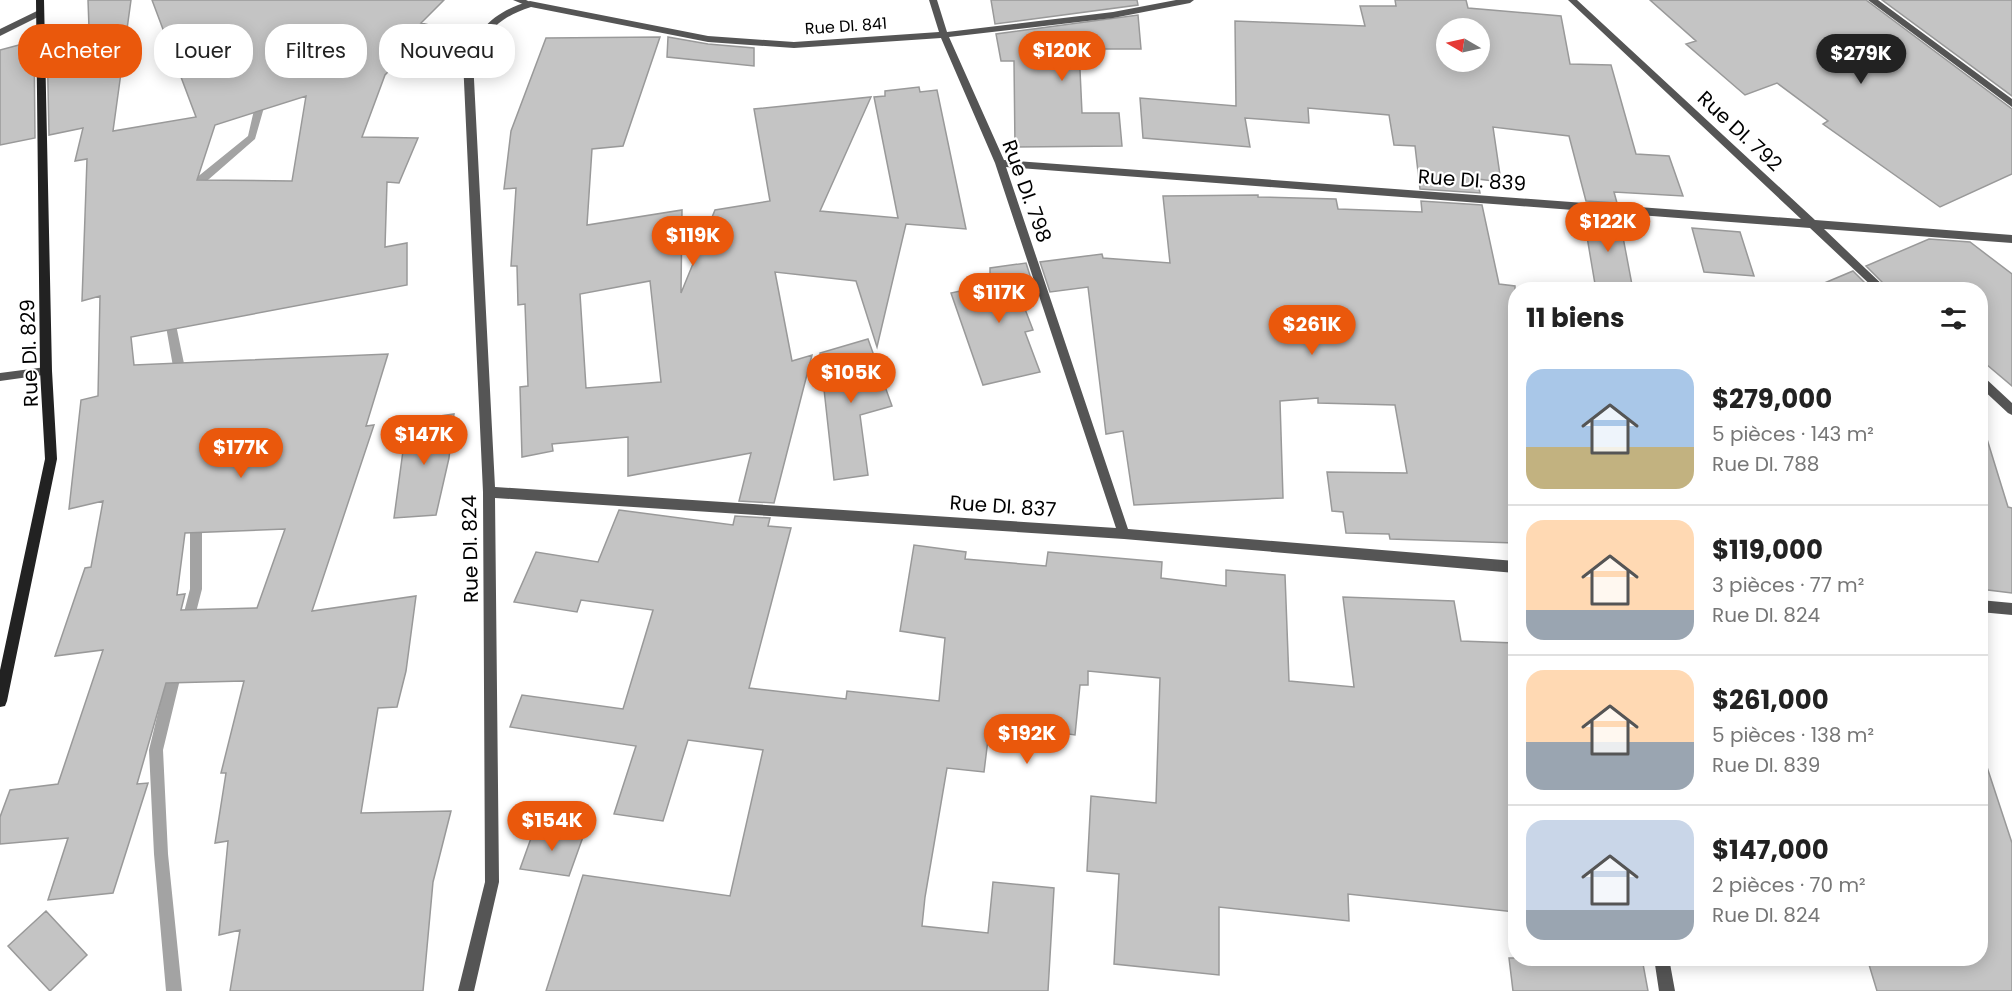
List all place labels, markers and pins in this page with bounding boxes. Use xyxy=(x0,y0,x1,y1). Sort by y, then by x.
pin: $120K xyxy=(1020,31,1104,82)
pin: $279K xyxy=(1819,34,1903,85)
pin: $122K xyxy=(1566,202,1650,253)
pin: $119K xyxy=(651,216,735,267)
pin: $117K xyxy=(957,273,1041,324)
pin: $261K xyxy=(1270,305,1354,356)
pin: $105K xyxy=(809,353,893,404)
pin: $147K xyxy=(382,415,466,466)
pin: $177K xyxy=(199,428,283,479)
pin: $192K xyxy=(985,714,1069,765)
pin: $154K xyxy=(510,801,594,852)

